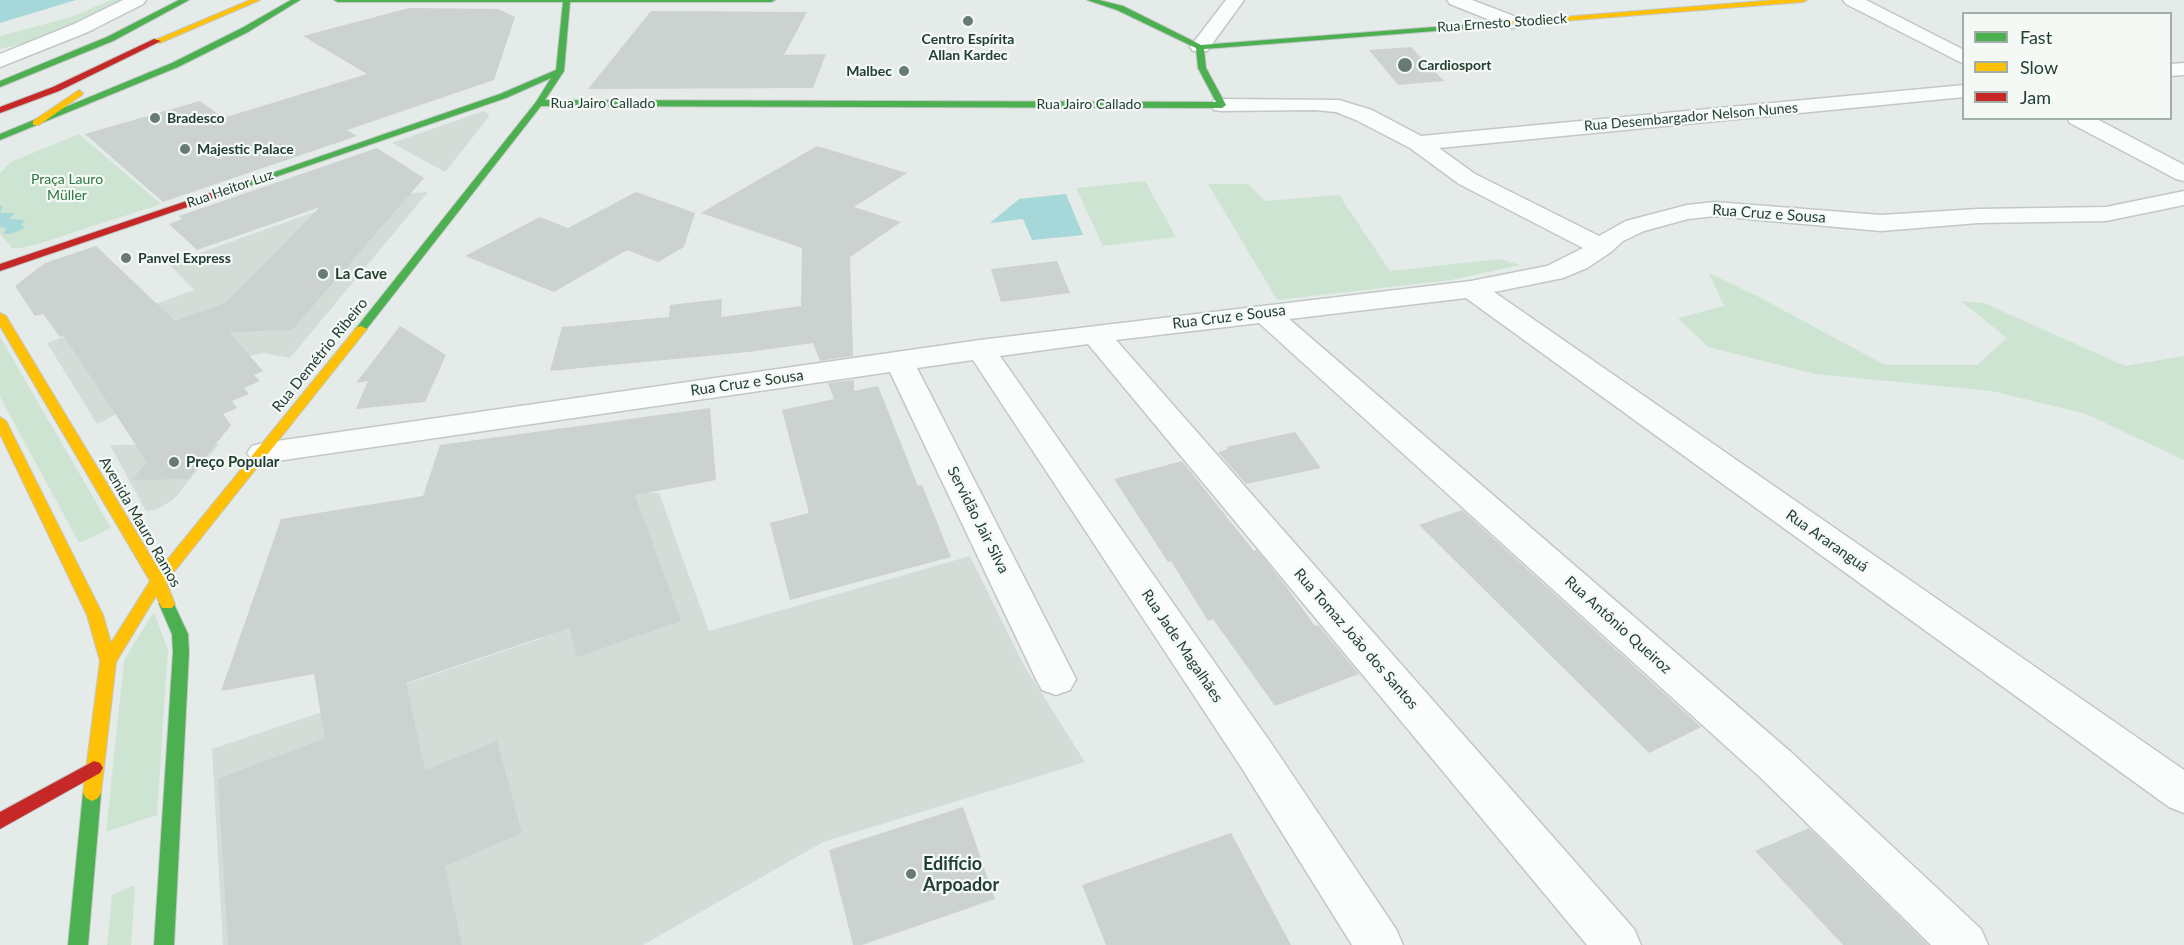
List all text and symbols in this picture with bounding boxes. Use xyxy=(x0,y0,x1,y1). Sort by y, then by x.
street label: Rua Ernesto Stodieck xyxy=(1436,10,1568,36)
legend xyxy=(1962,12,2172,120)
marker: Centro Espírita Allan Kardec xyxy=(961,14,975,28)
text: Fast xyxy=(2020,26,2052,48)
place label: Centro Espírita Allan Kardec xyxy=(922,31,1014,63)
marker: Cardiosport xyxy=(1396,56,1414,74)
text: Slow xyxy=(2020,56,2058,78)
place label: Cardiosport xyxy=(1418,57,1492,73)
place label: Malbec xyxy=(846,63,892,79)
marker: Malbec xyxy=(897,64,911,78)
text: Jam xyxy=(2020,86,2051,108)
street label: Rua Jairo Callado xyxy=(551,95,655,111)
street label: Rua Jairo Callado xyxy=(1037,96,1141,112)
street label: Rua Desembargador Nelson Nunes xyxy=(1583,99,1799,135)
place label: Bradesco xyxy=(167,110,225,126)
marker: Bradesco xyxy=(148,111,162,125)
place label: Majestic Palace xyxy=(197,141,294,157)
marker: Majestic Palace xyxy=(178,142,192,156)
street label: Rua Heitor Luz xyxy=(184,166,276,212)
park label: Praça Lauro Müller xyxy=(31,171,103,204)
street label: Rua Cruz e Sousa xyxy=(1712,201,1826,227)
place label: Panvel Express xyxy=(138,250,231,266)
marker: Panvel Express xyxy=(119,251,133,265)
place label: La Cave xyxy=(335,265,387,283)
marker: La Cave xyxy=(316,267,330,281)
street label: Rua Demétrio Ribeiro xyxy=(269,294,371,416)
street label: Rua Cruz e Sousa xyxy=(1171,301,1287,333)
street label: Rua Cruz e Sousa xyxy=(689,366,805,400)
place label: Preço Popular xyxy=(186,453,279,471)
street label: Avenida Mauro Ramos xyxy=(95,454,185,590)
marker: Preço Popular xyxy=(167,455,181,469)
street label: Servidão Jair Silva xyxy=(943,464,1013,576)
street label: Rua Araranguá xyxy=(1782,506,1872,576)
street label: Rua Tomaz João dos Santos xyxy=(1290,565,1422,713)
street label: Rua Antônio Queiroz xyxy=(1561,572,1675,678)
street label: Rua Jade Magalhães xyxy=(1137,586,1227,706)
place label: Edifício Arpoador xyxy=(923,853,999,896)
marker: Edifício Arpoador xyxy=(904,867,918,881)

